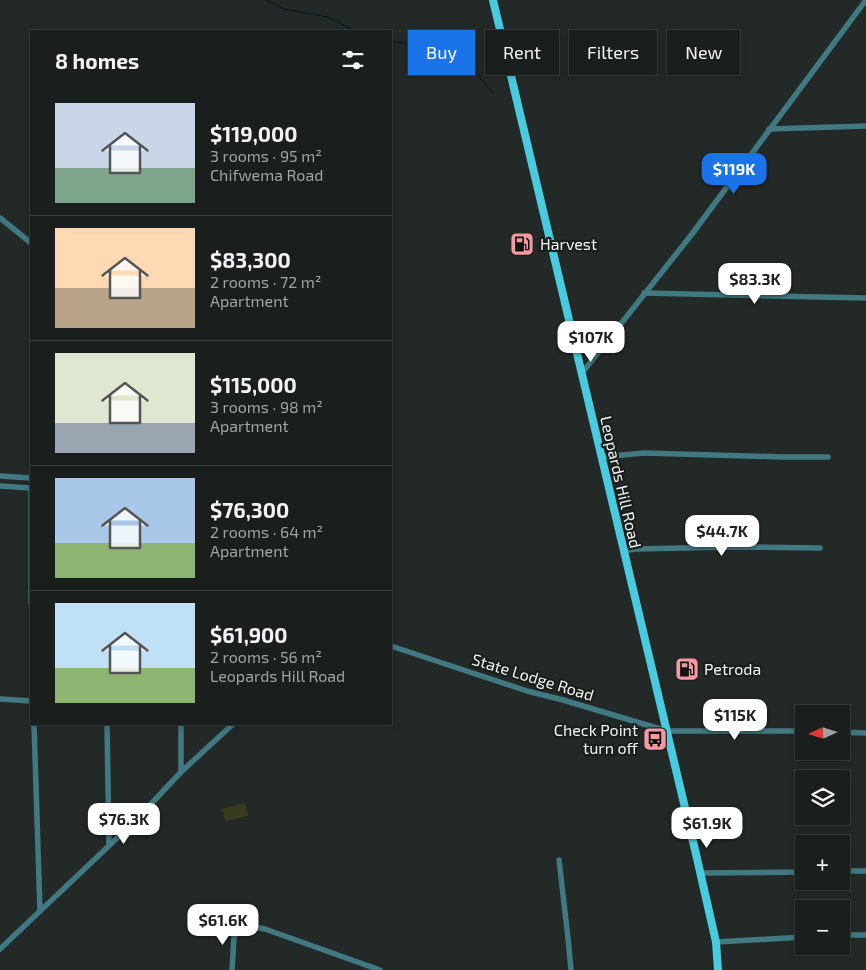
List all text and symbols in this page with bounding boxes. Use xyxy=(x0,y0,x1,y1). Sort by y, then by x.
chip: Buy xyxy=(408,30,475,75)
chip: Rent xyxy=(485,30,559,75)
chip: Filters xyxy=(569,30,657,75)
chip: New xyxy=(667,30,740,75)
icon: filters xyxy=(339,46,367,74)
text: 8 homes xyxy=(55,48,139,73)
text: $119,000 xyxy=(210,121,298,146)
icon: home xyxy=(95,123,155,183)
text: 3 rooms · 95 m² xyxy=(210,146,322,165)
pin: $119K xyxy=(699,152,769,195)
text: $119K xyxy=(713,159,755,178)
text: Chifwema Road xyxy=(210,165,323,184)
fuel station icon: Harvest xyxy=(509,231,535,257)
place label: Harvest xyxy=(540,234,597,253)
text: $83,300 xyxy=(210,247,291,272)
icon: home xyxy=(95,248,155,308)
pin: $83.3K xyxy=(714,262,796,305)
text: $83.3K xyxy=(729,269,781,288)
text: 2 rooms · 72 m² xyxy=(210,272,321,291)
text: Apartment xyxy=(210,291,289,310)
pin: $107K xyxy=(556,320,626,363)
text: $107K xyxy=(569,327,613,346)
text: $115,000 xyxy=(210,372,297,397)
icon: home xyxy=(95,373,155,433)
text: 3 rooms · 98 m² xyxy=(210,397,323,416)
street label: Leopards Hill Road xyxy=(597,414,646,550)
text: Apartment xyxy=(210,416,289,435)
text: $76,300 xyxy=(210,497,289,522)
icon: home xyxy=(95,498,155,558)
pin: $44.7K xyxy=(681,514,763,557)
text: $44.7K xyxy=(696,521,748,540)
text: 2 rooms · 64 m² xyxy=(210,522,323,541)
text: Apartment xyxy=(210,541,289,560)
text: $61,900 xyxy=(210,622,288,647)
icon: home xyxy=(95,623,155,683)
text: 2 rooms · 56 m² xyxy=(210,647,322,666)
street label: State Lodge Road xyxy=(470,649,596,704)
fuel station icon: Petroda xyxy=(674,656,700,682)
place label: Petroda xyxy=(704,659,761,678)
text: Leopards Hill Road xyxy=(210,666,345,685)
pin: $115K xyxy=(700,698,770,741)
text: $115K xyxy=(714,705,756,724)
north arrow xyxy=(795,705,850,760)
map controls xyxy=(795,705,850,955)
place label: Check Point turn off xyxy=(554,720,639,757)
bus stop icon: Check Point turn off xyxy=(642,726,668,752)
button: layers xyxy=(795,770,850,825)
pin: $76.3K xyxy=(83,802,165,845)
pin: $61.9K xyxy=(666,806,748,849)
text: $76.3K xyxy=(99,809,149,828)
text: $61.9K xyxy=(682,813,732,832)
button: + xyxy=(795,835,850,890)
button: − xyxy=(795,900,850,955)
pin: $61.6K xyxy=(182,904,264,946)
text: $61.6K xyxy=(198,910,248,929)

